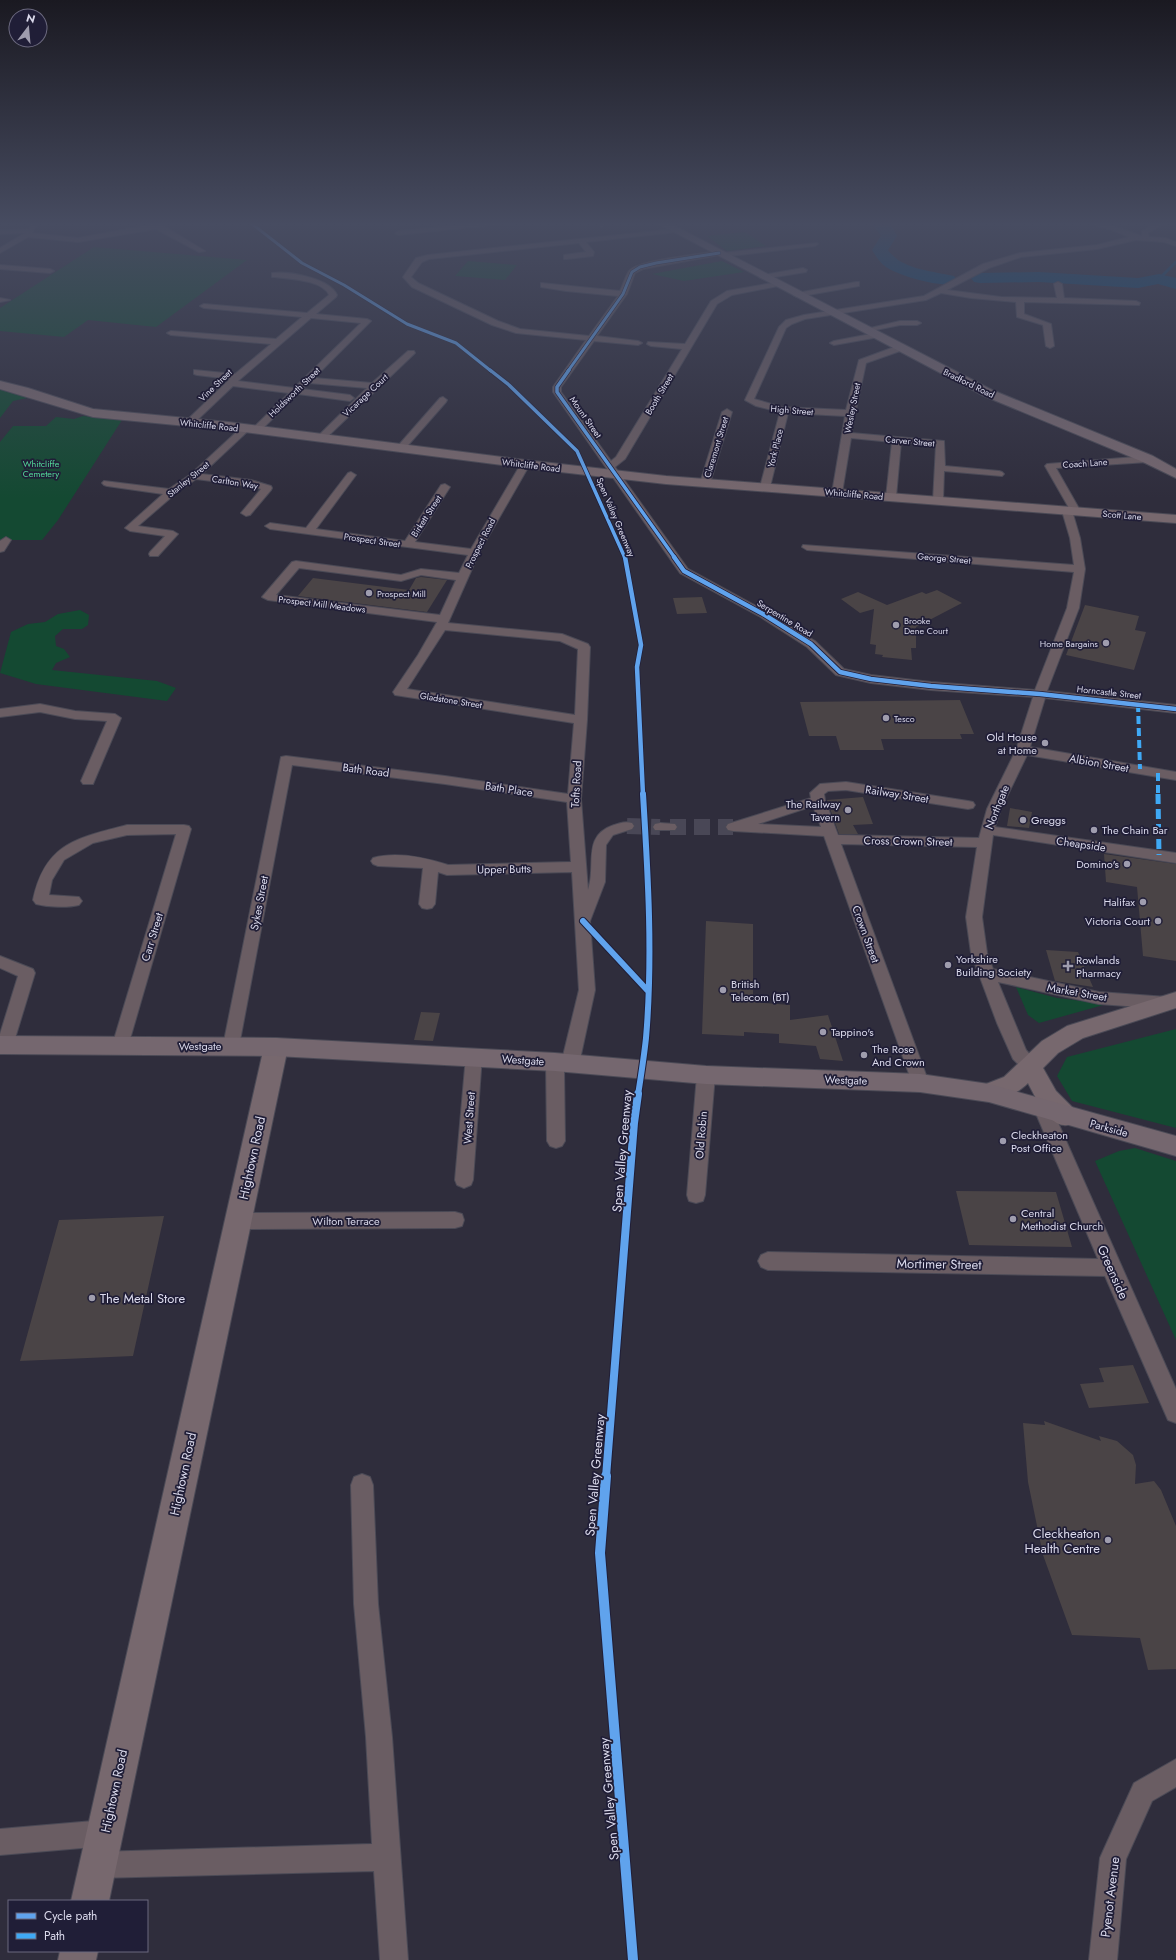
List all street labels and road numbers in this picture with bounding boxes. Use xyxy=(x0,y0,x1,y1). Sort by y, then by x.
street label: Holdsworth Street xyxy=(265,363,323,420)
street label: Vine Street xyxy=(195,365,235,404)
street label: Bradford Road xyxy=(941,365,997,401)
street label: Vicarage Court xyxy=(339,370,391,419)
street label: Booth Street xyxy=(642,370,677,417)
street label: Wesley Street xyxy=(841,381,863,434)
street label: Mount Street xyxy=(567,394,606,441)
street label: High Street xyxy=(770,402,815,418)
street label: Claremont Street xyxy=(701,414,732,479)
street label: Whitcliffe Road xyxy=(179,415,239,435)
street label: York Place xyxy=(764,427,786,469)
street label: Carver Street xyxy=(885,432,936,450)
street label: Whitcliffe Road xyxy=(501,455,561,475)
street label: Coach Lane xyxy=(1062,455,1108,471)
street label: Stanley Street xyxy=(164,457,212,500)
street label: Carlton Way xyxy=(211,472,259,492)
street label: Spen Valley Greenway xyxy=(593,475,639,559)
street label: Whitcliffe Road xyxy=(824,485,884,503)
street label: Birkett Street xyxy=(408,492,445,539)
street label: Scott Lane xyxy=(1102,507,1142,523)
street label: Prospect Road xyxy=(462,516,498,570)
street label: Prospect Street xyxy=(343,530,402,550)
street label: George Street xyxy=(917,549,972,567)
street label: Prospect Mill Meadows xyxy=(278,592,367,616)
street label: Serpentine Road xyxy=(755,596,815,640)
street label: Horncastle Street xyxy=(1076,682,1143,702)
street label: Gladstone Street xyxy=(419,689,484,711)
street label: Albion Street xyxy=(1068,750,1130,776)
street label: Bath Road xyxy=(342,759,390,781)
street label: Tofts Road xyxy=(567,760,585,808)
street label: Bath Place xyxy=(484,777,534,801)
street label: Railway Street xyxy=(864,781,930,807)
street label: Northgate xyxy=(981,782,1013,832)
street label: Cross Crown Street xyxy=(863,832,953,850)
street label: Cheapside xyxy=(1055,833,1107,855)
street label: Upper Butts xyxy=(477,861,532,877)
street label: Sykes Street xyxy=(246,874,272,932)
street label: Crown Street xyxy=(848,903,884,965)
street label: Carr Street xyxy=(137,910,167,963)
street label: Market Street xyxy=(1046,979,1109,1005)
street label: Westgate xyxy=(179,1038,222,1054)
street label: Westgate xyxy=(501,1051,545,1069)
street label: Westgate xyxy=(824,1071,868,1089)
street label: Spen Valley Greenway xyxy=(607,1089,637,1213)
street label: West Street xyxy=(459,1091,479,1145)
street label: Old Robin xyxy=(691,1110,711,1160)
street label: Hightown Road xyxy=(234,1115,270,1201)
street label: Parkside xyxy=(1088,1115,1130,1141)
street label: Wilton Terrace xyxy=(312,1213,380,1229)
street label: Greenside xyxy=(1093,1242,1133,1302)
street label: Mortimer Street xyxy=(896,1254,982,1274)
street label: Spen Valley Greenway xyxy=(580,1413,610,1537)
street label: Hightown Road xyxy=(165,1431,201,1517)
street label: Spen Valley Greenway xyxy=(594,1737,624,1861)
street label: Hightown Road xyxy=(96,1748,132,1834)
street label: Pyenot Avenue xyxy=(1096,1855,1124,1938)

